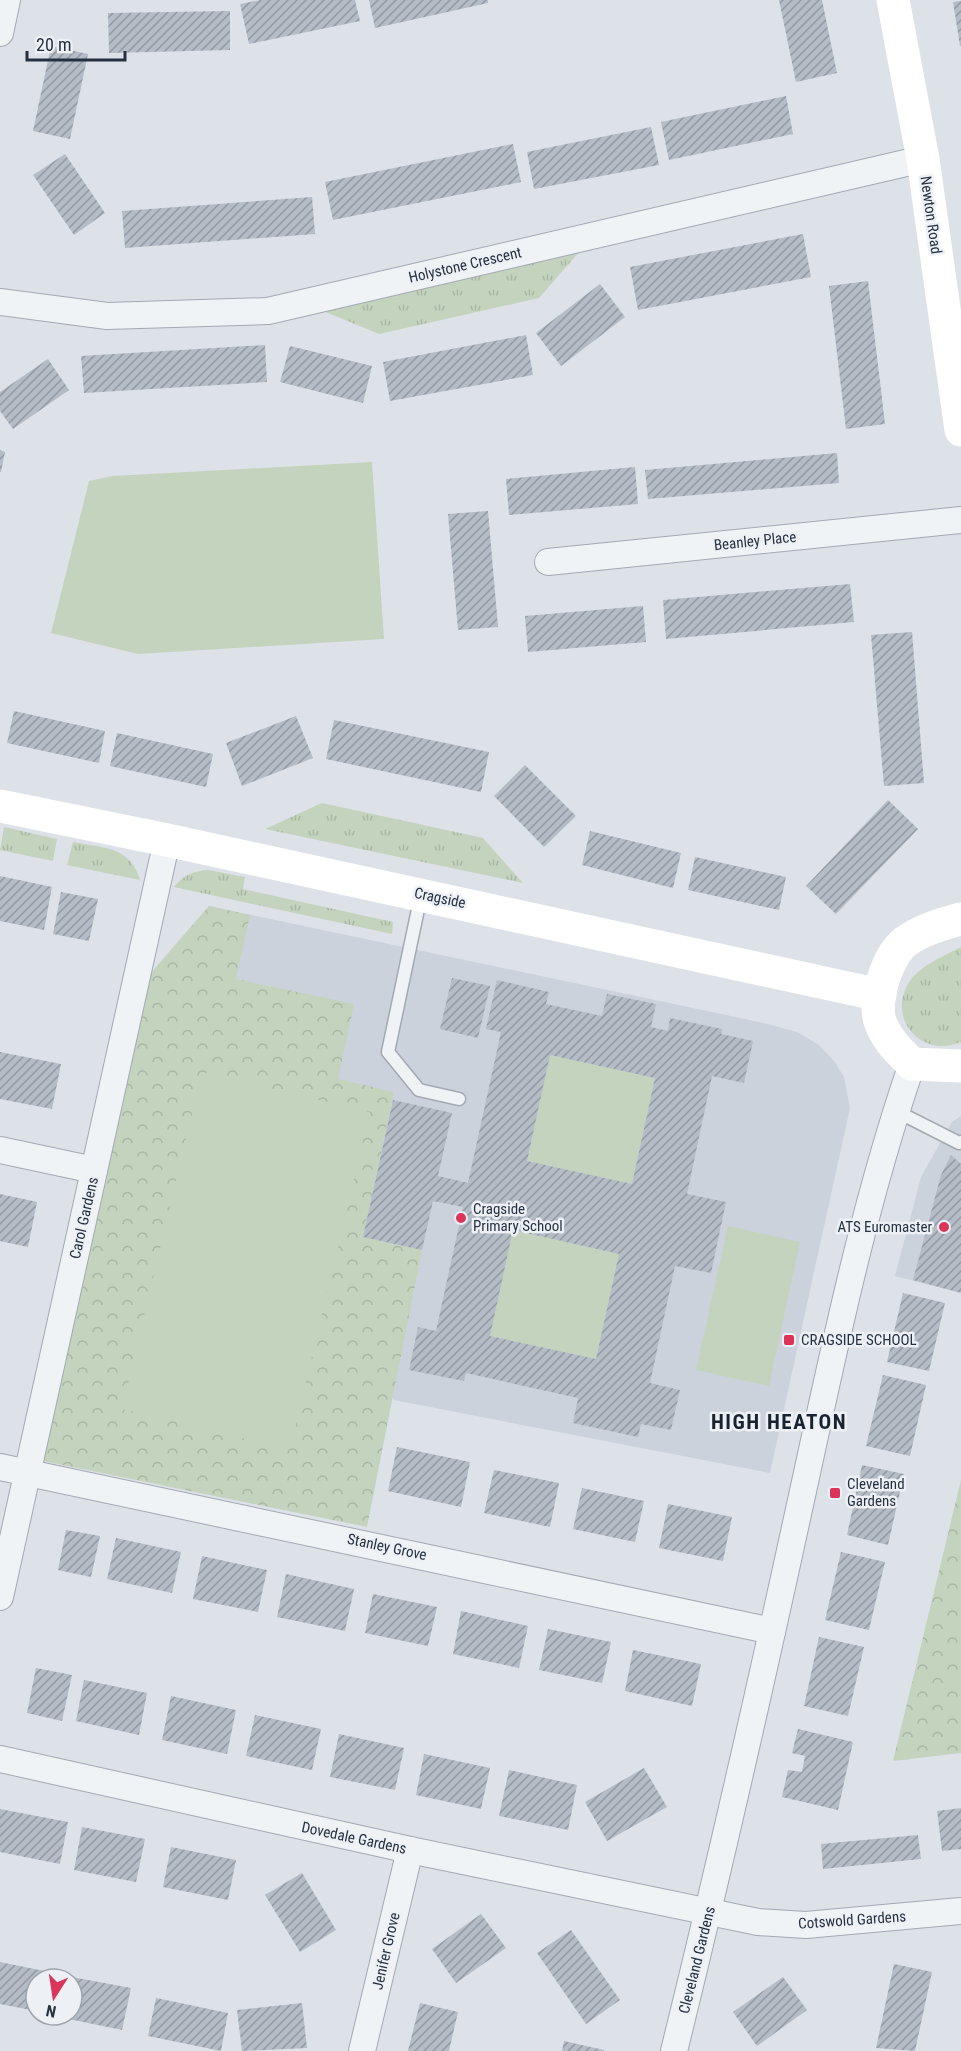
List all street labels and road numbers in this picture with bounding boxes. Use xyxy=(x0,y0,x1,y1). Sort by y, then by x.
street label: Newton Road xyxy=(917,175,945,255)
street label: Holystone Crescent xyxy=(407,243,523,287)
street label: Beanley Place xyxy=(713,528,797,554)
street label: Cragside xyxy=(413,884,467,912)
street label: Carol Gardens xyxy=(66,1175,102,1261)
street label: Stanley Grove xyxy=(346,1530,428,1564)
street label: Dovedale Gardens xyxy=(300,1818,408,1858)
street label: Cleveland Gardens xyxy=(675,1904,719,2016)
street label: Cotswold Gardens xyxy=(798,1907,907,1933)
street label: Jenifer Grove xyxy=(368,1911,404,1991)

